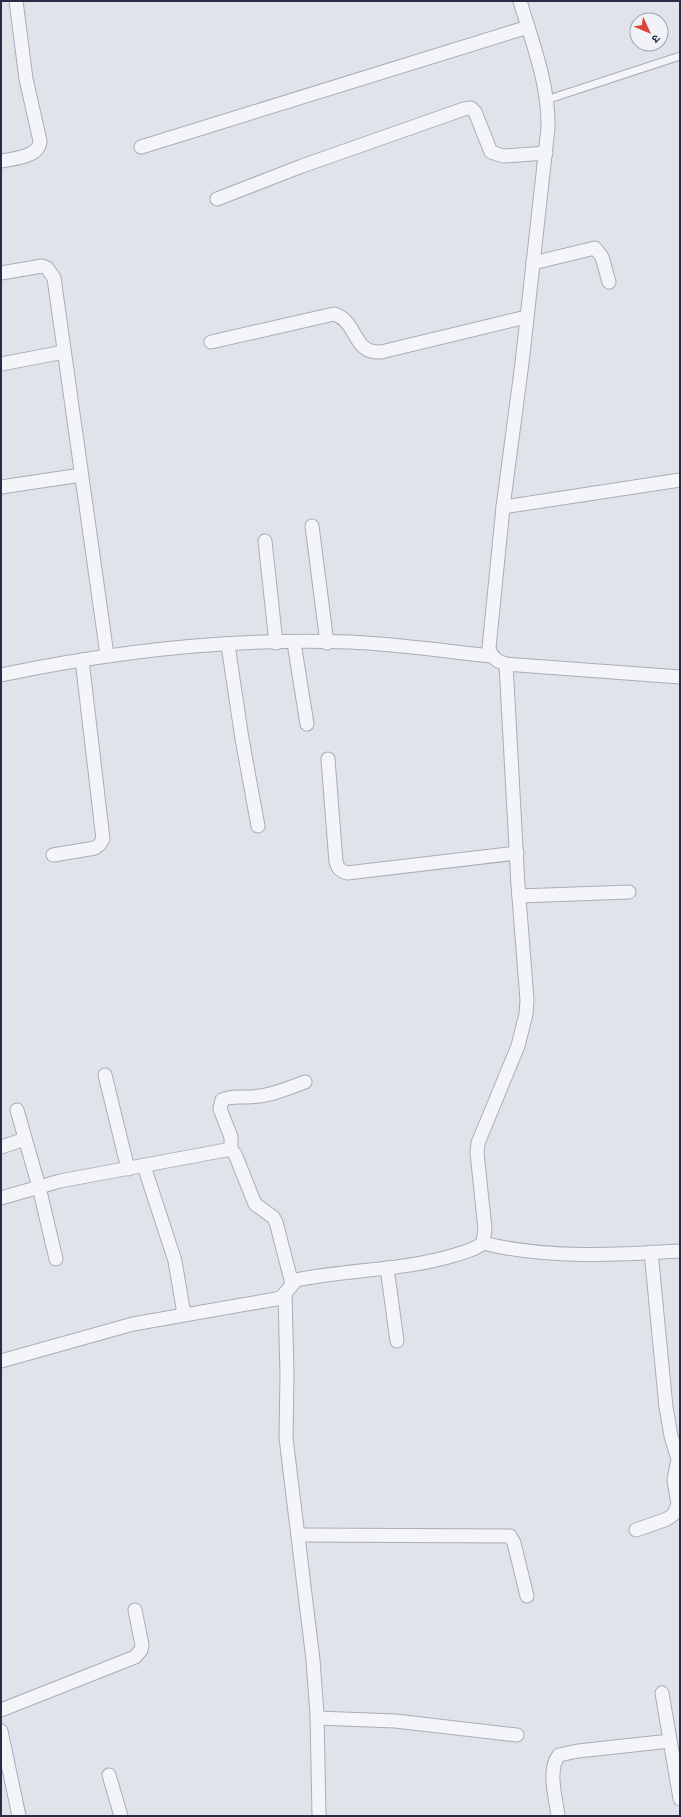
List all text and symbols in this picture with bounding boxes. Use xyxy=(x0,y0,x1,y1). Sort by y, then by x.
north arrow xyxy=(629,12,669,52)
text: उ xyxy=(649,32,663,47)

